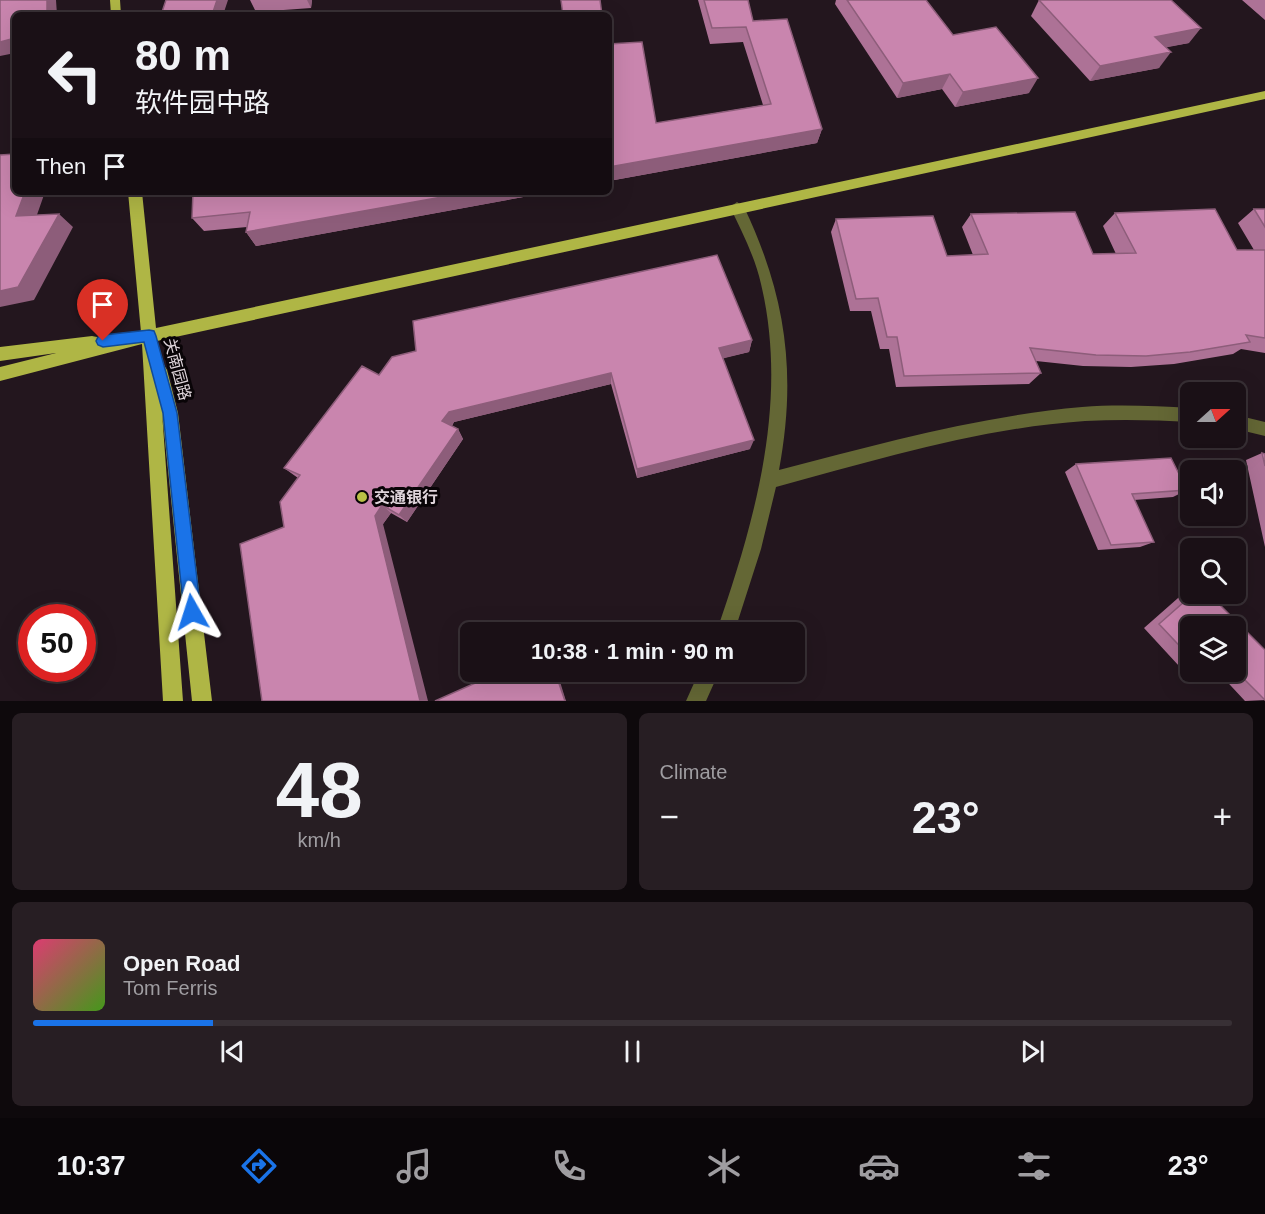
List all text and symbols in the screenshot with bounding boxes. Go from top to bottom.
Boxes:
text: 80 m [135,32,231,79]
icon: left [36,36,114,114]
text: 软件园中路 [135,88,270,118]
icon: arrive [98,150,131,183]
text: Then [36,154,86,179]
pin [77,279,128,341]
icon: arrive [86,288,119,321]
street label: 关南园路 [161,336,194,402]
north arrow [1180,382,1246,448]
map controls [1180,382,1246,682]
button: sound [1180,460,1246,526]
place label: 交通银行 [374,488,438,506]
marker: 交通银行 [355,490,369,504]
button: search [1180,538,1246,604]
position arrow [160,580,224,644]
speed limit sign: 50 [18,604,96,682]
button: layers [1180,616,1246,682]
text: 10:38 · 1 min · 90 m [531,639,734,664]
text: 48 [276,746,363,834]
text: Climate [660,761,727,783]
text: 23° [912,792,980,843]
text: − [660,798,679,835]
text: + [1213,798,1232,835]
text: km/h [298,829,341,851]
text: Open Road [123,951,240,976]
text: Tom Ferris [123,977,217,999]
icon: previous [216,1035,249,1068]
icon: pause [616,1035,649,1068]
icon: next [1016,1035,1049,1068]
icon: directions [238,1145,280,1187]
icon: music [393,1145,435,1187]
icon: phone [548,1145,590,1187]
icon: climate [703,1145,745,1187]
icon: car [858,1145,900,1187]
icon: filters [1013,1145,1055,1187]
text: 10:37 [56,1151,126,1181]
text: 23° [1168,1151,1208,1181]

